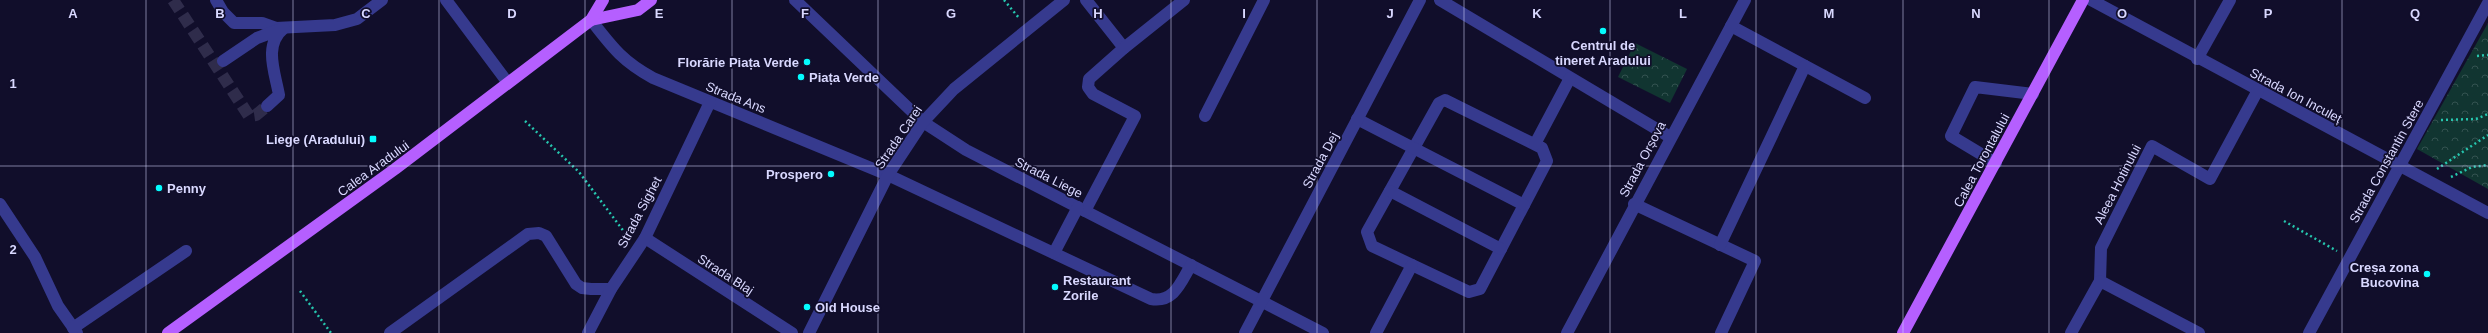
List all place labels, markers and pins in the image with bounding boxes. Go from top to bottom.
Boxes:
marker: Centrul de tineret Aradului [1598,26,1608,36]
place label: Centrul de tineret Aradului [1555,38,1651,68]
place label: Florărie Piața Verde [678,55,799,70]
marker: Florărie Piața Verde [802,57,812,67]
place label: Piața Verde [809,70,879,85]
marker: Piața Verde [796,72,806,82]
place label: Liege (Aradului) [266,132,365,147]
marker: Liege (Aradului) [368,134,378,144]
place label: Prospero [766,167,823,182]
marker: Prospero [826,169,836,179]
place label: Penny [167,181,207,196]
marker: Penny [154,183,164,193]
place label: Creșa zona Bucovina [2350,260,2420,290]
marker: Creșa zona Bucovina [2422,269,2432,279]
place label: Restaurant Zorile [1063,273,1132,303]
marker: Restaurant Zorile [1050,282,1060,292]
place label: Old House [815,300,880,315]
marker: Old House [802,302,812,312]

